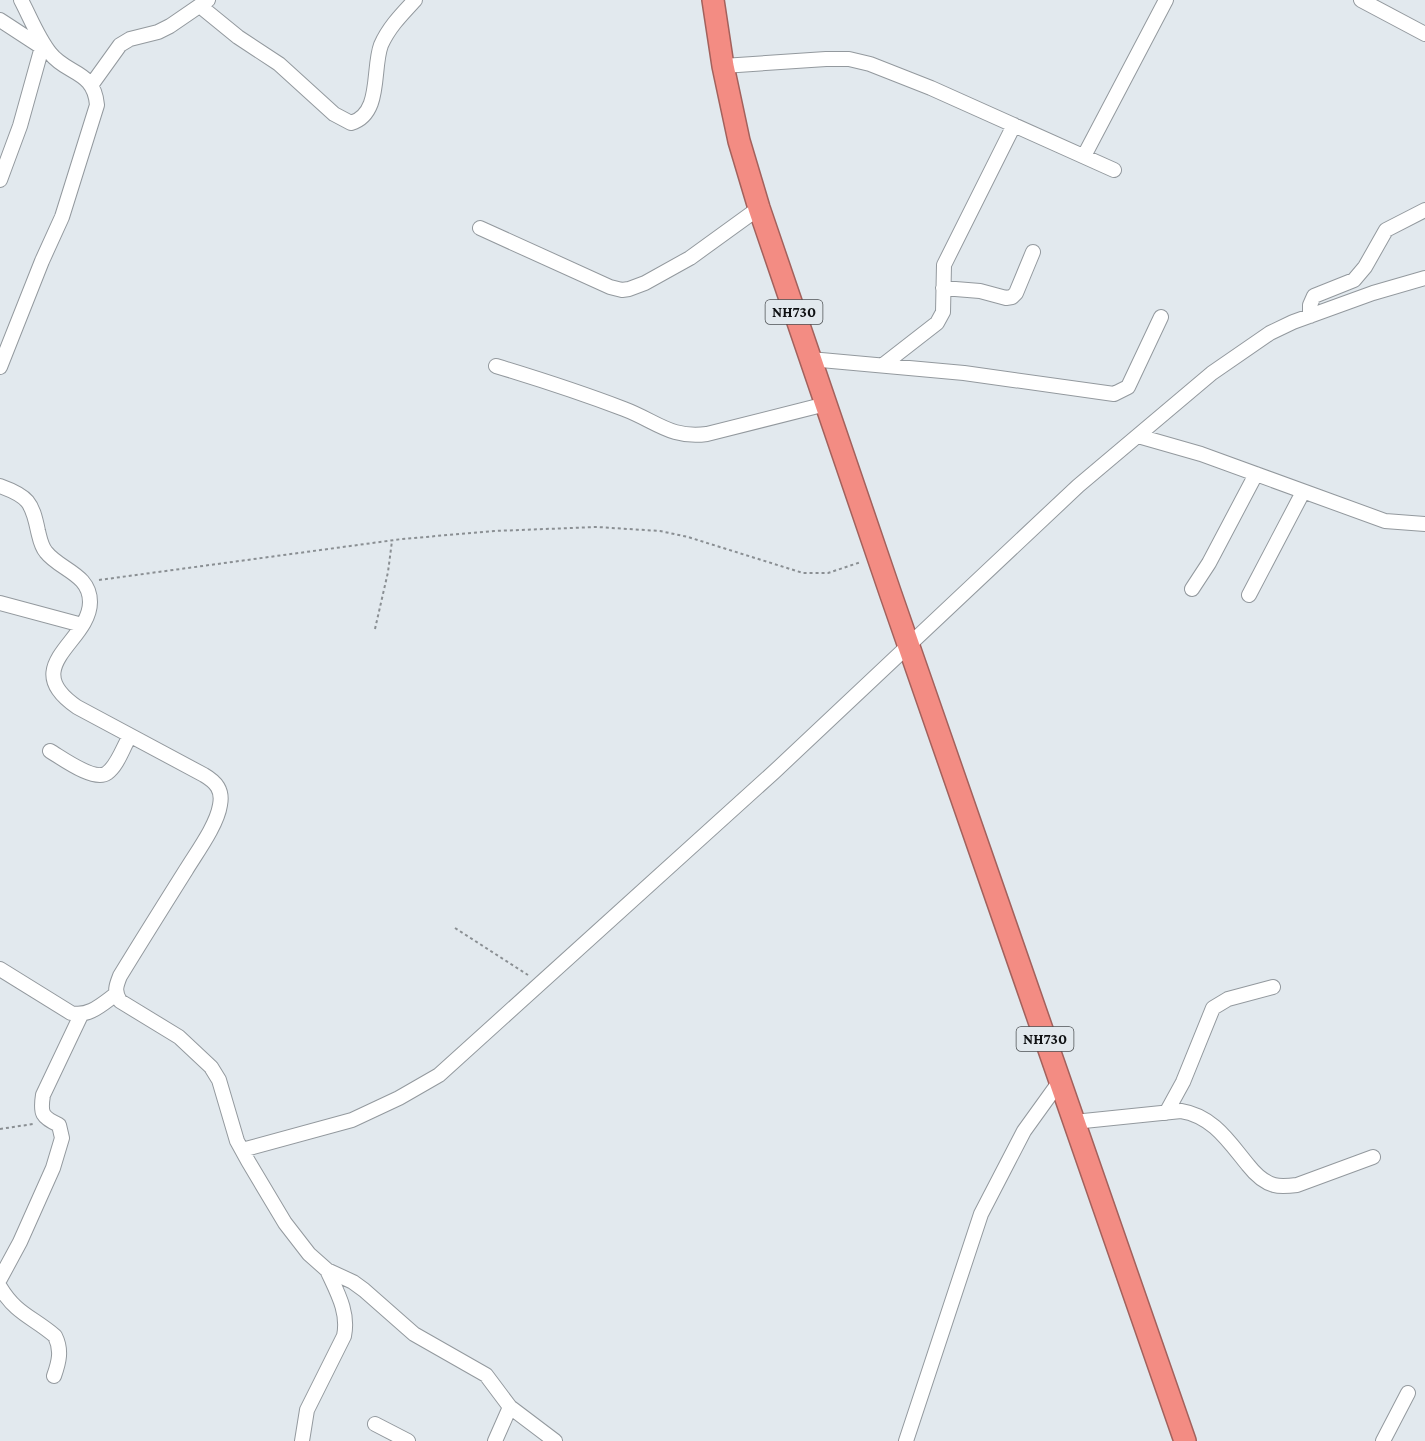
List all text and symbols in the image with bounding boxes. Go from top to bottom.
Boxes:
road number: NH730 [766,300,822,324]
road number: NH730 [1016,1027,1074,1051]

